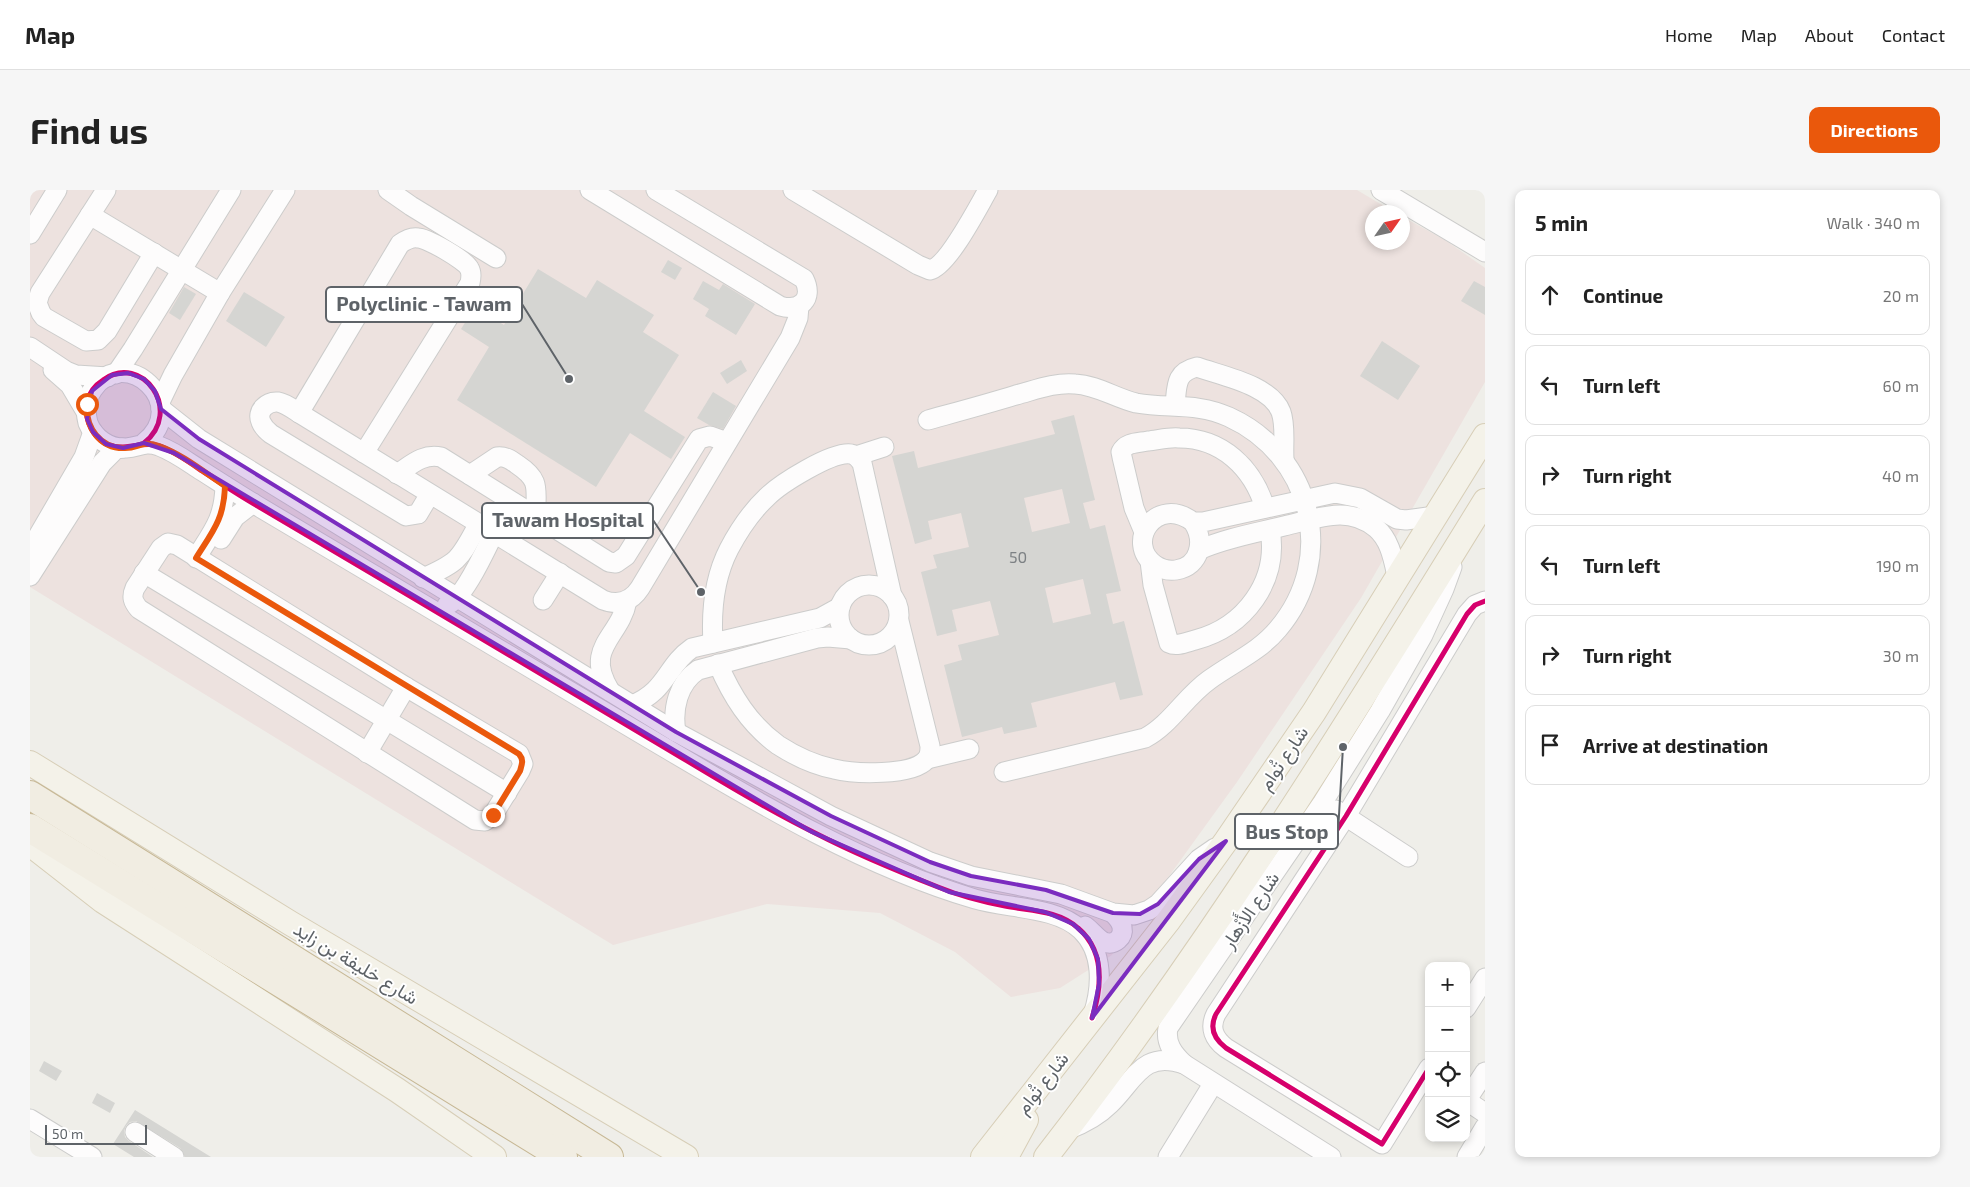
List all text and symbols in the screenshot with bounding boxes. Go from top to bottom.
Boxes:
text: Map [25,20,75,49]
text: Home [1665,24,1713,46]
text: Map [1741,24,1777,46]
text: About [1805,24,1854,46]
text: Contact [1882,24,1945,46]
button: Directions [1809,107,1940,153]
text: Find us [30,109,148,151]
north arrow [1365,205,1410,250]
text: 5 min [1535,210,1588,235]
text: Walk · 340 m [1827,213,1920,232]
icon: ahead [1536,281,1564,309]
text: Continue [1583,284,1663,307]
text: 20 m [1883,286,1919,305]
callout: Polyclinic - Tawam [326,287,522,322]
text: Polyclinic - Tawam [336,291,512,316]
icon: left [1536,371,1564,399]
text: Turn left [1583,374,1660,397]
text: 60 m [1883,376,1919,395]
route start [76,393,99,416]
icon: right [1536,461,1564,489]
text: Turn right [1583,464,1671,487]
text: 40 m [1882,466,1919,485]
callout: Tawam Hospital [482,503,653,538]
text: Tawam Hospital [492,507,644,531]
house number: 50 [1009,547,1027,566]
icon: left [1536,551,1564,579]
text: Turn left [1583,554,1660,577]
text: 190 m [1876,556,1919,575]
icon: right [1536,641,1564,669]
text: Turn right [1583,644,1671,667]
text: 30 m [1883,646,1919,665]
street label: شارع تُوام [1253,721,1314,795]
icon: arrive [1536,731,1564,759]
text: Arrive at destination [1583,734,1768,757]
route end [482,804,505,827]
callout: Bus Stop [1235,814,1338,849]
text: Bus Stop [1245,819,1329,843]
street label: شارع الأَزْهار [1214,866,1285,954]
street label: شارع خليفة بن زايد [289,916,423,1010]
map controls [1425,962,1470,1142]
button: + [1425,962,1470,1007]
button: − [1425,1007,1470,1052]
street label: شارع تُوام [1010,1047,1075,1120]
button: locate [1425,1052,1470,1097]
button: layers [1425,1097,1470,1142]
scale bar [45,1122,148,1145]
text: 50 m [52,1125,83,1142]

